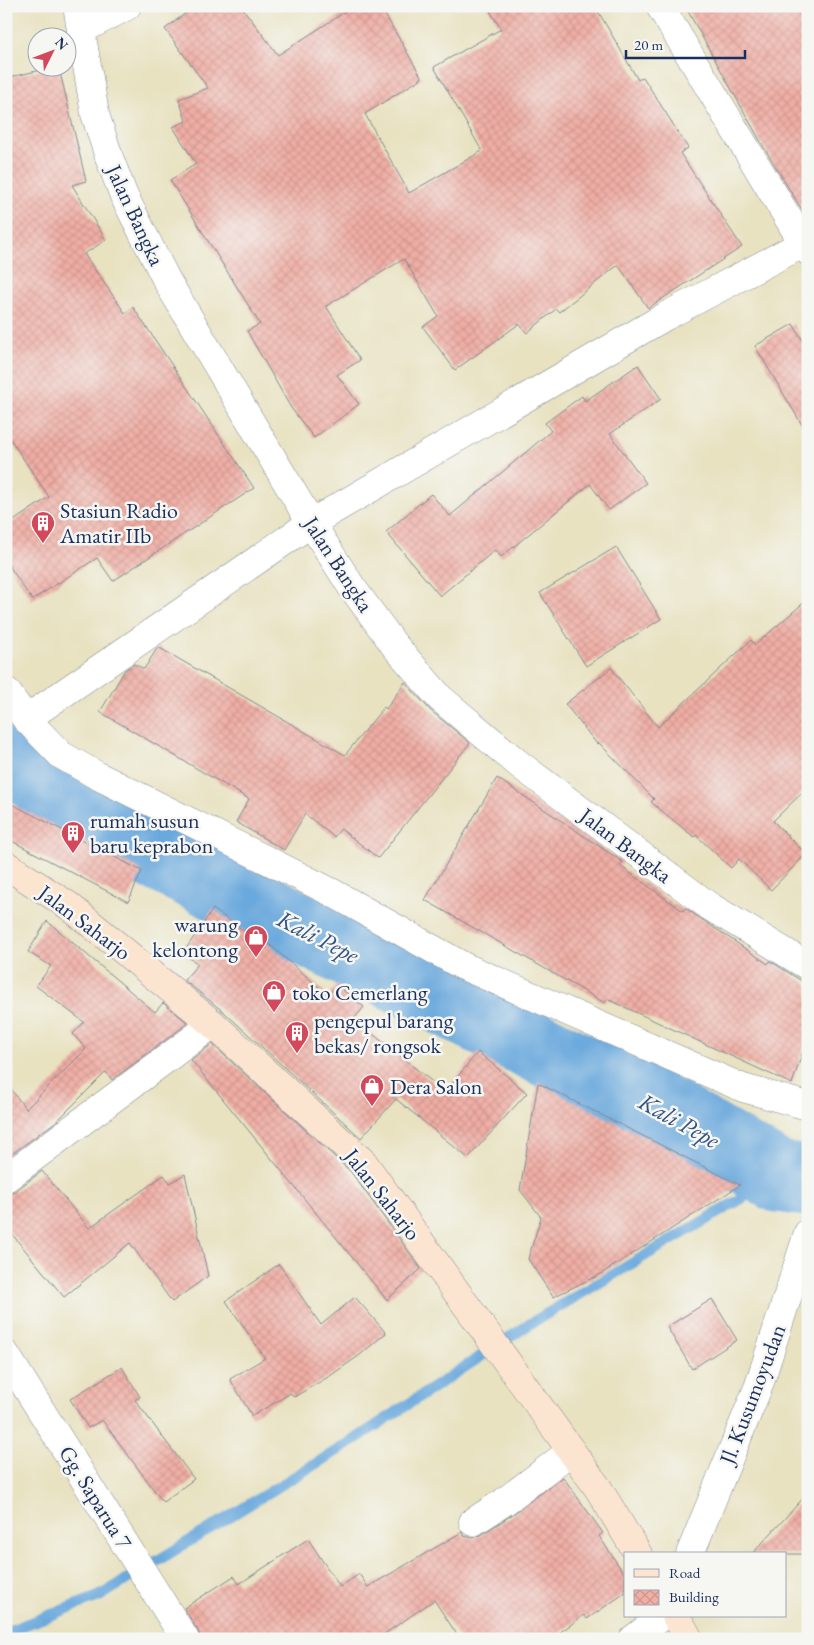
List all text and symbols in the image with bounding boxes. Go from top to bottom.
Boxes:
north arrow [28,28,78,78]
scale bar [626,28,745,60]
text: N [51,33,73,54]
text: 20 m [634,35,663,54]
street label: Jalan Bangka [99,158,172,271]
place label: Stasiun Radio Amatir IIb [59,496,178,550]
street label: Jalan Bangka [296,509,380,618]
building icon: Stasiun Radio Amatir IIb [30,510,56,544]
street label: Jalan Bangka [572,800,678,890]
place label: rumah susun baru keprabon [90,806,214,860]
building icon: rumah susun baru keprabon [60,820,86,854]
street label: Jalan Saharjo [31,877,137,967]
water label: Kali Pepe [271,902,365,971]
place label: warung kelontong [152,910,238,964]
shop icon: warung kelontong [243,924,269,958]
place label: toko Cemerlang [292,978,428,1007]
shop icon: toko Cemerlang [261,979,287,1013]
place label: pengepul barang bekas/ rongsok [314,1006,454,1060]
building icon: pengepul barang bekas/ rongsok [284,1020,310,1054]
place label: Dera Salon [390,1072,483,1101]
shop icon: Dera Salon [359,1073,385,1107]
water label: Kali Pepe [633,1085,726,1156]
street label: Jalan Saharjo [336,1141,428,1246]
street label: Jl. Kusumoyudan [712,1320,793,1470]
street label: Gg. Saparua 7 [52,1440,139,1555]
legend [624,1552,786,1618]
text: Road [669,1563,701,1582]
text: Building [669,1587,719,1606]

